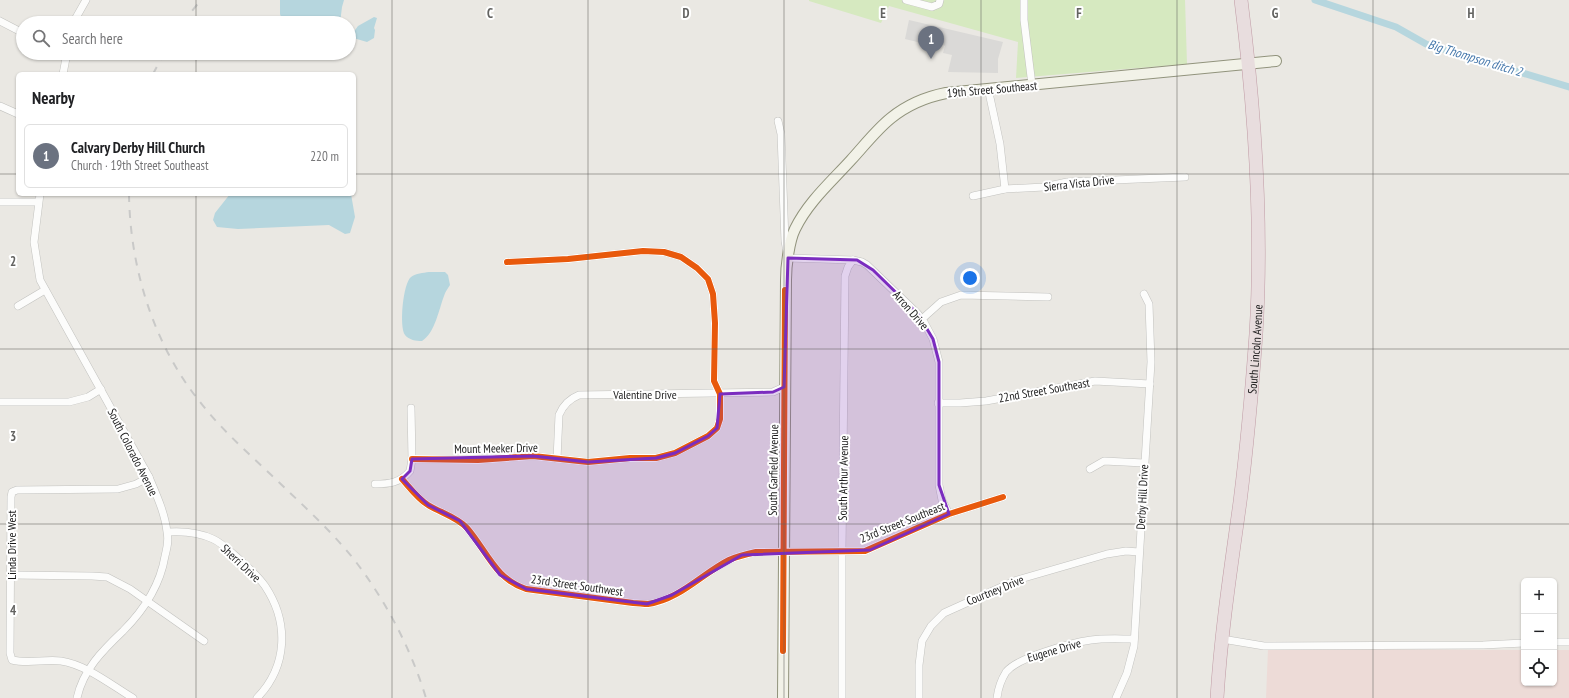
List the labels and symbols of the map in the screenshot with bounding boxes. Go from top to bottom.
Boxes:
text: C [487,5,493,22]
text: D [683,5,690,22]
text: E [880,5,886,22]
text: F [1076,5,1082,22]
text: G [1272,5,1279,22]
text: H [1468,5,1475,22]
pin: 1 [918,26,944,59]
water label: Big Thompson ditch 2 [1426,36,1525,81]
street label: 19th Street Southeast [946,78,1038,100]
street label: Sierra Vista Drive [1043,172,1115,194]
text: 2 [10,253,16,270]
your location [960,268,980,288]
street label: Arron Drive [890,287,932,333]
street label: South Lincoln Avenue [1244,304,1265,394]
street label: 22nd Street Southeast [997,374,1091,405]
street label: Valentine Drive [612,387,677,402]
street label: South Colorado Avenue [105,406,161,498]
street label: South Garfield Avenue [765,424,781,516]
text: 3 [10,428,16,445]
street label: South Arthur Avenue [835,435,851,521]
street label: Mount Meeker Drive [454,440,538,456]
street label: Derby Hill Drive [1133,464,1151,530]
street label: 23rd Street Southeast [857,498,947,546]
street label: Linda Drive West [4,510,19,580]
street label: Sherri Drive [218,541,264,585]
street label: 23rd Street Southwest [530,571,625,599]
street label: Courtney Drive [964,572,1026,608]
text: 4 [10,602,17,619]
street label: Eugene Drive [1025,635,1083,665]

